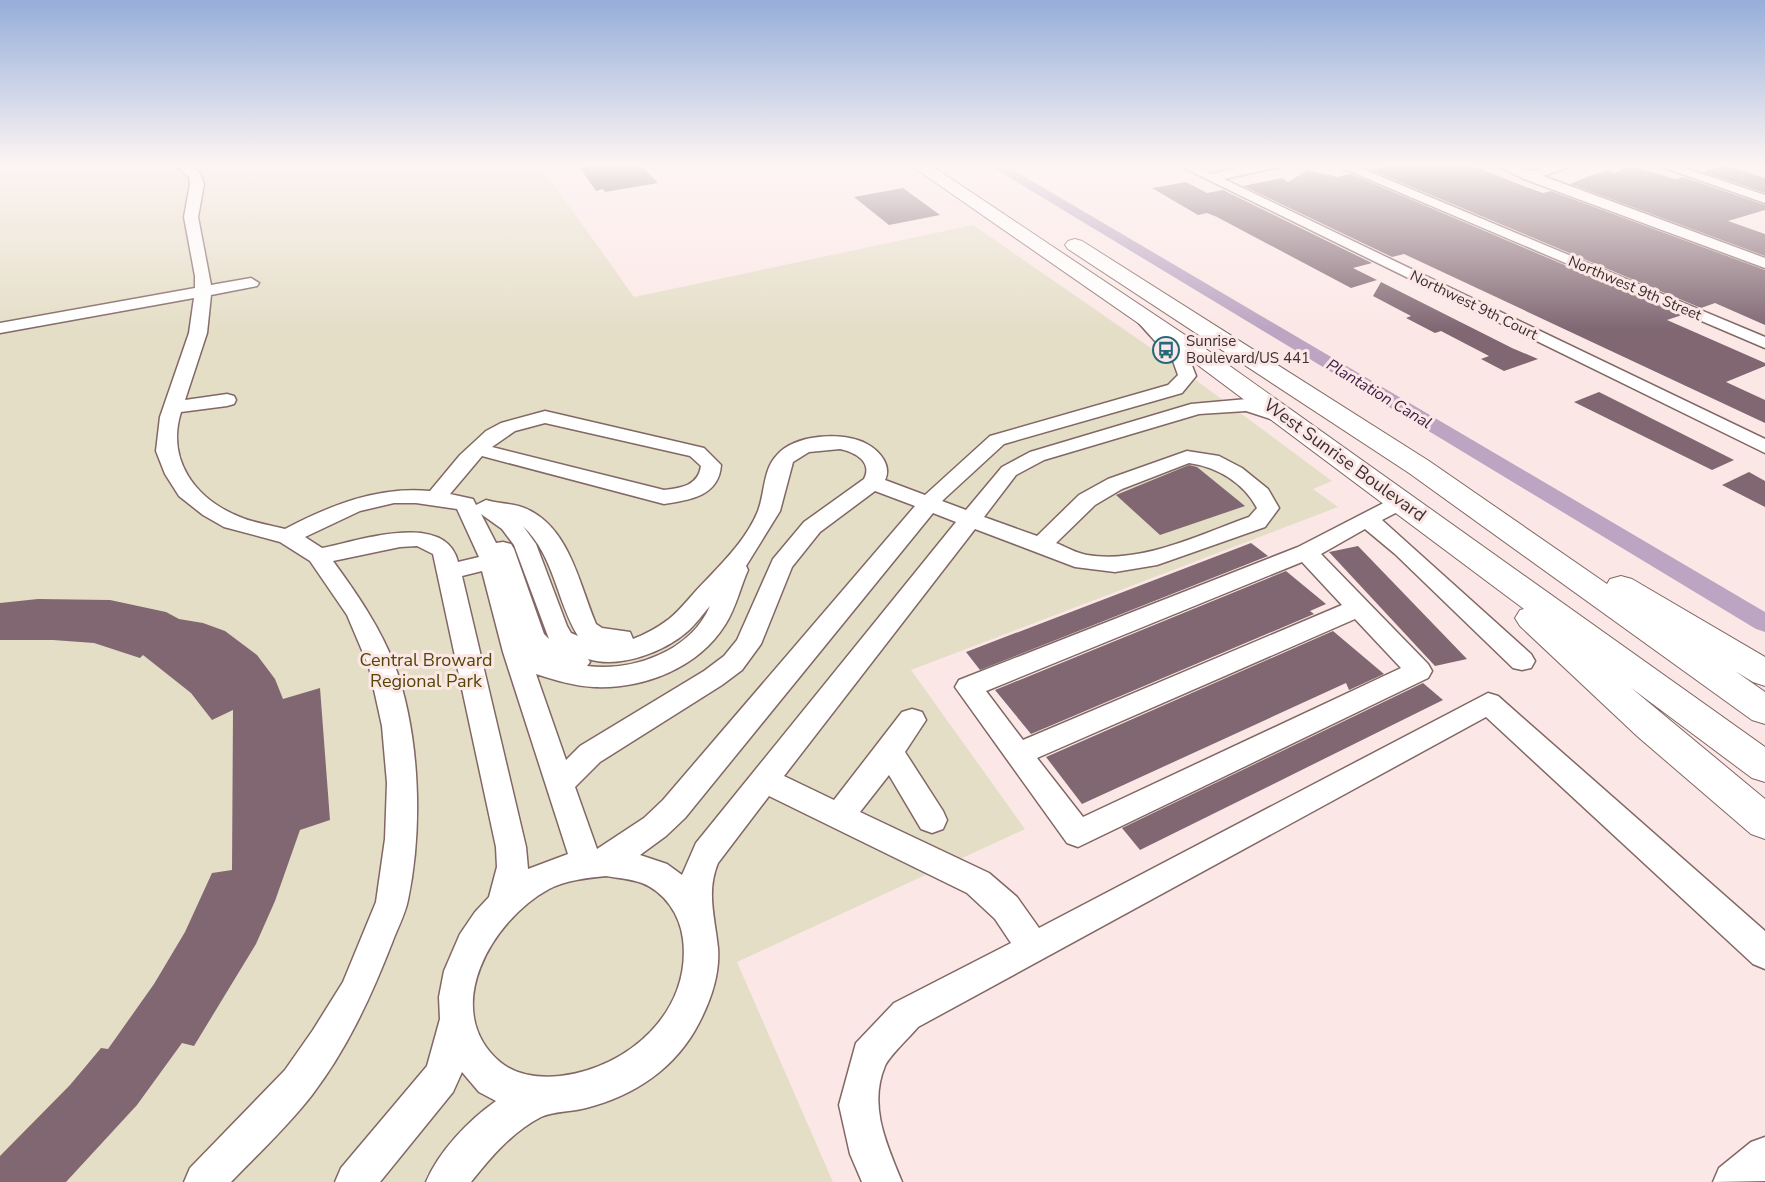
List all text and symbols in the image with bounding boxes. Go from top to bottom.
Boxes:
street label: Northwest 9th Street [1565,251,1705,325]
street label: Northwest 9th Court [1407,265,1542,345]
place label: Sunrise Boulevard/US 441 [1186,331,1310,368]
bus stop icon: Sunrise Boulevard/US 441 [1151,335,1181,365]
water label: Plantation Canal [1322,354,1436,434]
street label: West Sunrise Boulevard [1259,393,1431,527]
park label: Central Broward Regional Park [359,648,493,693]

